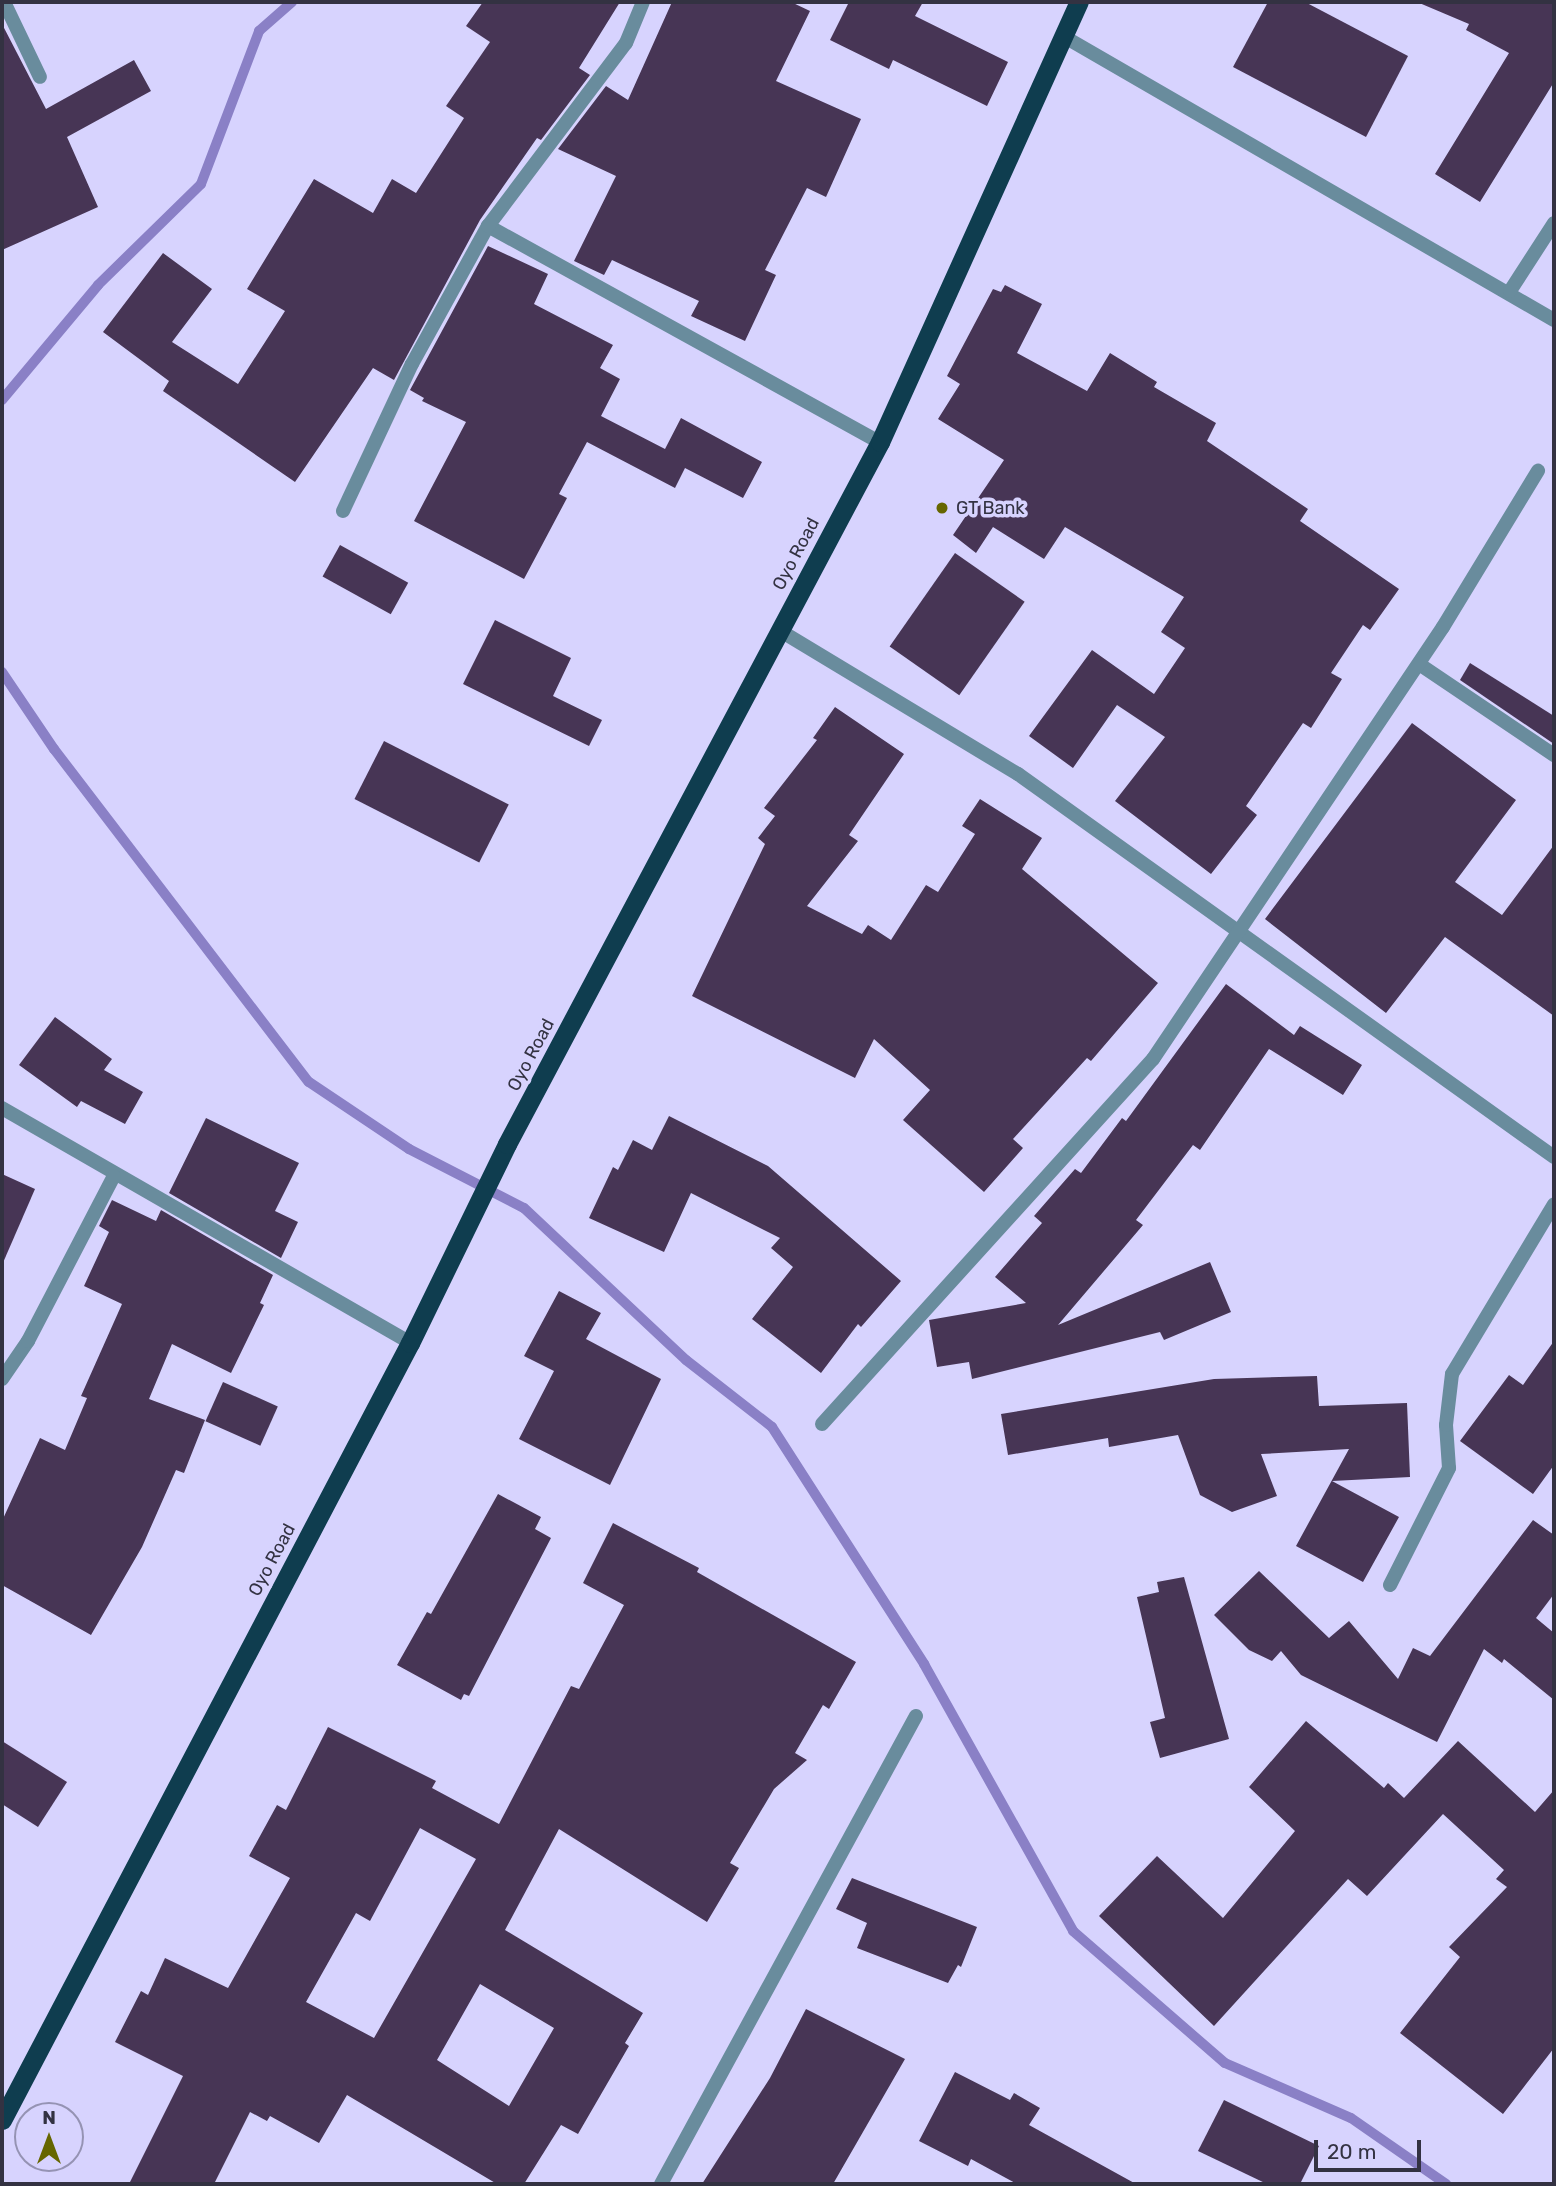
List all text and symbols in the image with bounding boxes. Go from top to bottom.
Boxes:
place label: GT Bank [956,497,1025,519]
marker: GT Bank [934,500,950,516]
street label: Oyo Road [768,514,824,594]
street label: Oyo Road [503,1015,559,1095]
street label: Oyo Road [244,1520,300,1600]
north arrow [14,2102,84,2172]
text: N [42,2106,56,2129]
scale bar [1318,2126,1425,2170]
text: 20 m [1327,2139,1376,2164]

